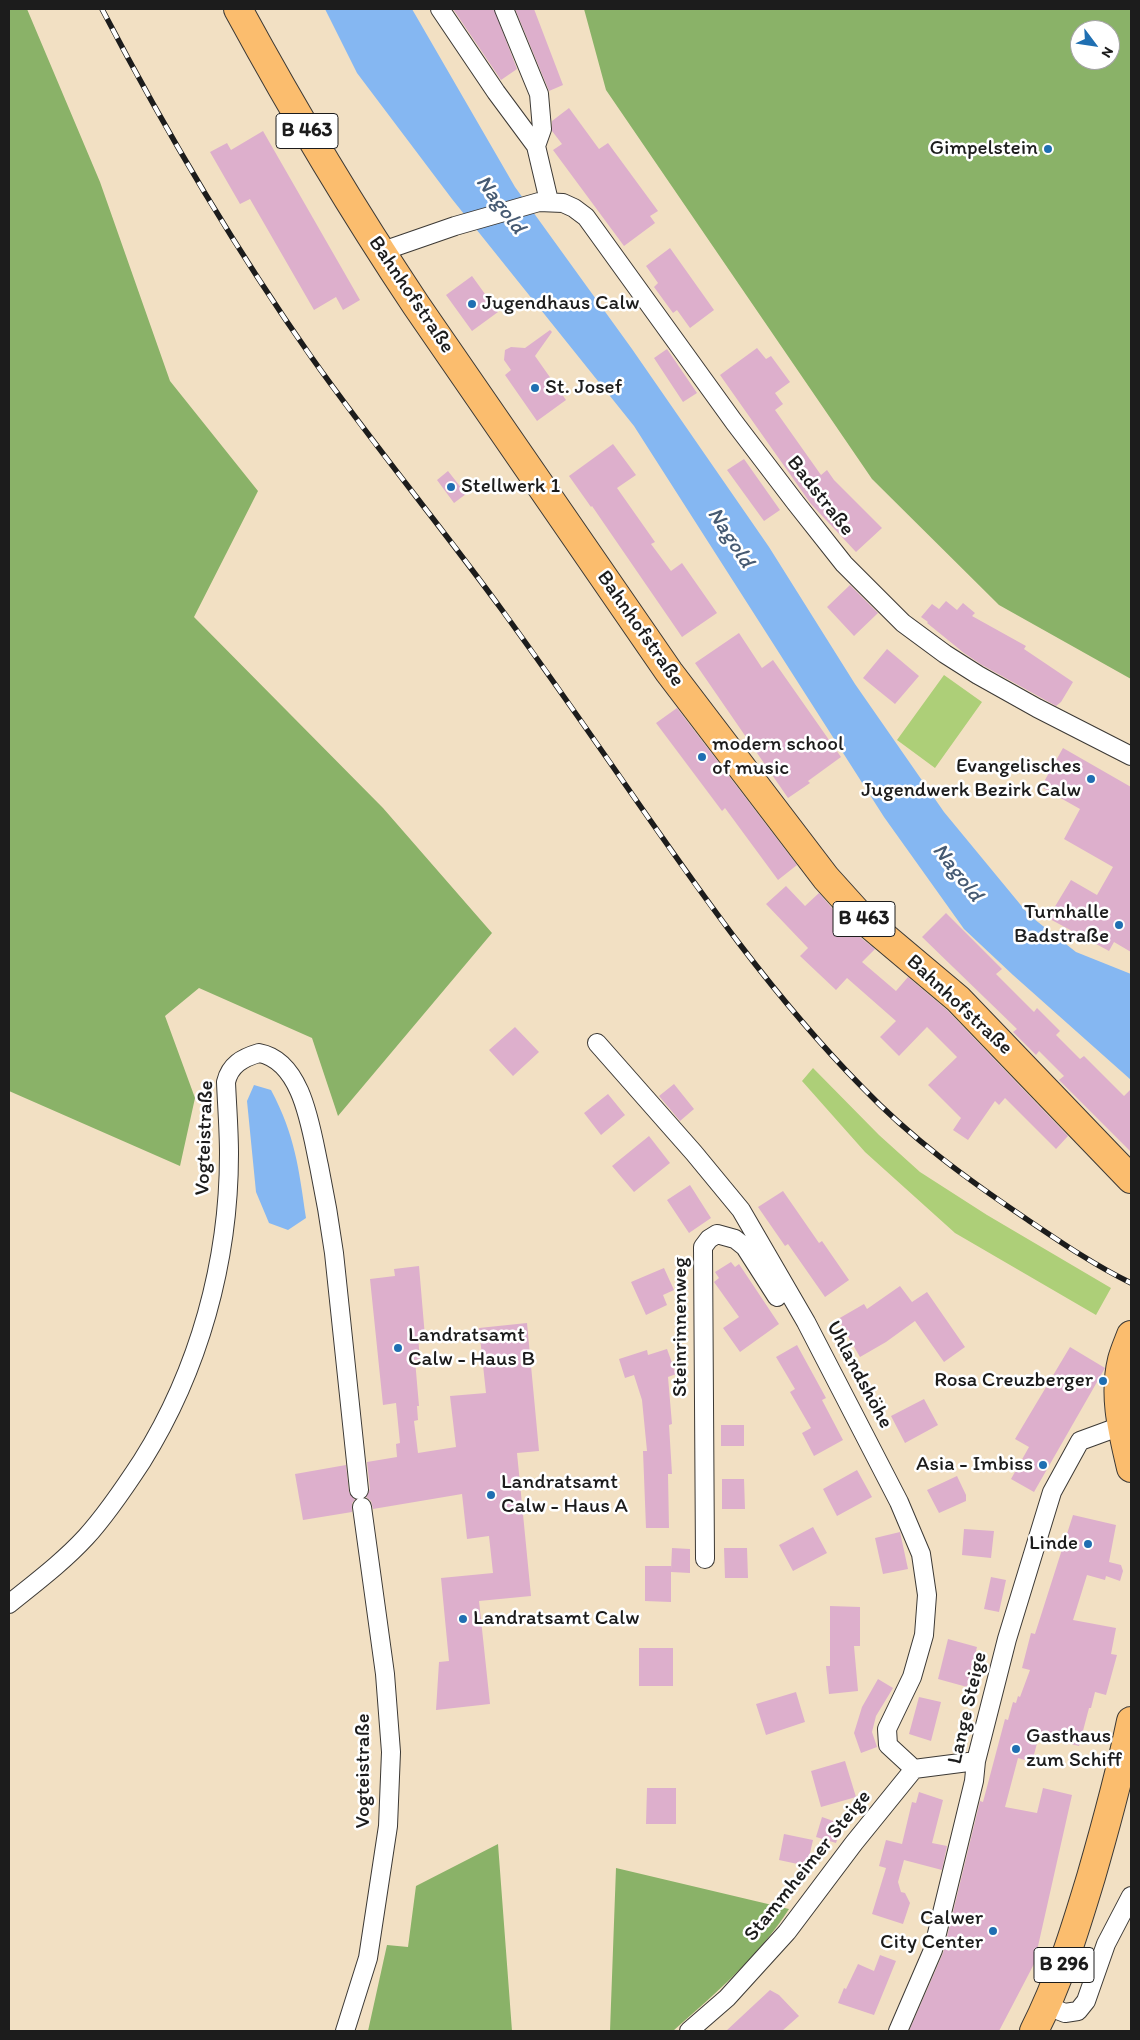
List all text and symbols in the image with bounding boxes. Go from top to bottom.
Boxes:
north arrow [1070,20,1120,70]
text: N [1098,44,1117,61]
road number: B 463 [276,114,338,148]
place label: Gimpelstein [930,136,1038,162]
marker: Gimpelstein [1042,143,1054,155]
water label: Nagold [469,170,531,240]
street label: Bahnhofstraße [362,232,460,358]
place label: Jugendhaus Calw [482,291,640,317]
marker: Jugendhaus Calw [466,298,478,310]
place label: St. Josef [545,375,622,401]
marker: St. Josef [529,382,541,394]
street label: Badstraße [781,451,859,541]
place label: Stellwerk 1 [461,474,560,500]
marker: Stellwerk 1 [445,481,457,493]
water label: Nagold [701,503,759,573]
street label: Bahnhofstraße [591,566,689,692]
place label: modern school of music [712,732,844,782]
marker: modern school of music [696,751,708,763]
place label: Evangelisches Jugendwerk Bezirk Calw [861,754,1081,804]
marker: Evangelisches Jugendwerk Bezirk Calw [1085,773,1097,785]
water label: Nagold [926,838,988,908]
place label: Turnhalle Badstraße [1014,900,1109,950]
road number: B 463 [833,902,895,936]
marker: Turnhalle Badstraße [1113,919,1125,931]
street label: Bahnhofstraße [901,949,1017,1061]
street label: Vogteistraße [190,1080,220,1196]
street label: Steinrinnenweg [668,1257,694,1397]
street label: Uhlandshöhe [820,1317,898,1433]
place label: Landratsamt Calw - Haus B [408,1323,535,1373]
marker: Landratsamt Calw - Haus B [392,1342,404,1354]
place label: Rosa Creuzberger [934,1368,1093,1394]
marker: Rosa Creuzberger [1097,1375,1109,1387]
place label: Asia - Imbiss [916,1452,1033,1478]
marker: Asia - Imbiss [1037,1459,1049,1471]
place label: Landratsamt Calw - Haus A [501,1470,628,1520]
marker: Landratsamt Calw - Haus A [485,1489,497,1501]
place label: Linde [1029,1531,1078,1557]
marker: Linde [1082,1538,1094,1550]
place label: Landratsamt Calw [473,1606,639,1632]
marker: Landratsamt Calw [457,1613,469,1625]
street label: Lange Steige [943,1649,993,1767]
street label: Vogteistraße [351,1713,377,1829]
place label: Gasthaus zum Schiff [1026,1724,1122,1774]
marker: Gasthaus zum Schiff [1010,1743,1022,1755]
street label: Stammheimer Steige [739,1785,877,1947]
place label: Calwer City Center [880,1906,983,1956]
marker: Calwer City Center [987,1925,999,1937]
road number: B 296 [1034,1948,1094,1982]

